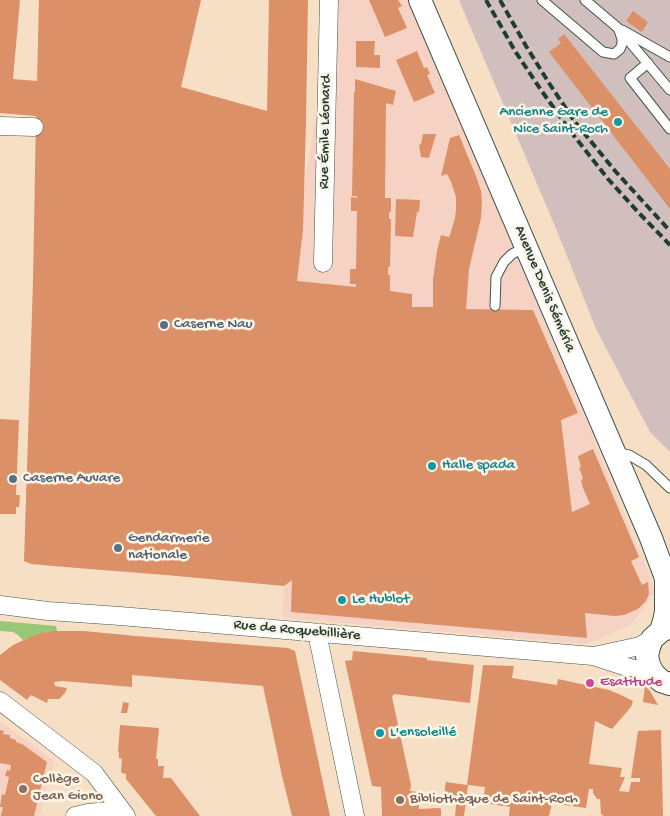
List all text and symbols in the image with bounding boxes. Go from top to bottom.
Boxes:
street label: Rue Émile Léonard [316,75,336,189]
place label: Ancienne Gare de Nice Saint-Roch [499,104,608,139]
marker: Ancienne Gare de Nice Saint-Roch [612,116,624,128]
street label: Avenue Denis Séméria [509,223,579,355]
place label: Caserne Nau [174,316,253,334]
marker: Caserne Nau [158,319,170,331]
place label: Halle spada [442,457,515,475]
marker: Halle spada [426,460,438,472]
place label: Caserne Auvare [23,470,120,488]
marker: Caserne Auvare [7,473,19,485]
place label: Gendarmerie nationale [128,530,209,565]
marker: Gendarmerie nationale [112,542,124,554]
place label: Le Hublot [352,591,410,609]
marker: Le Hublot [336,594,348,606]
street label: Rue de Roquebillière [233,616,361,646]
place label: Esatitude [600,674,662,692]
marker: Esatitude [584,677,596,689]
place label: L'ensoleillé [390,724,456,742]
marker: L'ensoleillé [374,727,386,739]
place label: Collège Jean Giono [33,771,103,806]
marker: Collège Jean Giono [17,783,29,795]
place label: Bibliothèque de Saint-Roch [410,791,578,809]
marker: Bibliothèque de Saint-Roch [394,794,406,806]

